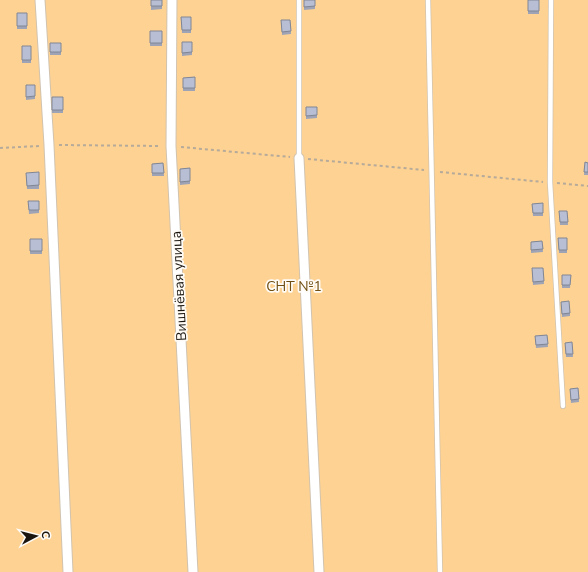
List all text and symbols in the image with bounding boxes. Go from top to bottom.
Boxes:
street label: Вишнёвая улица [167,231,191,341]
park label: СНТ №1 [266,277,322,296]
north arrow [16,516,56,556]
text: С [38,530,53,540]

